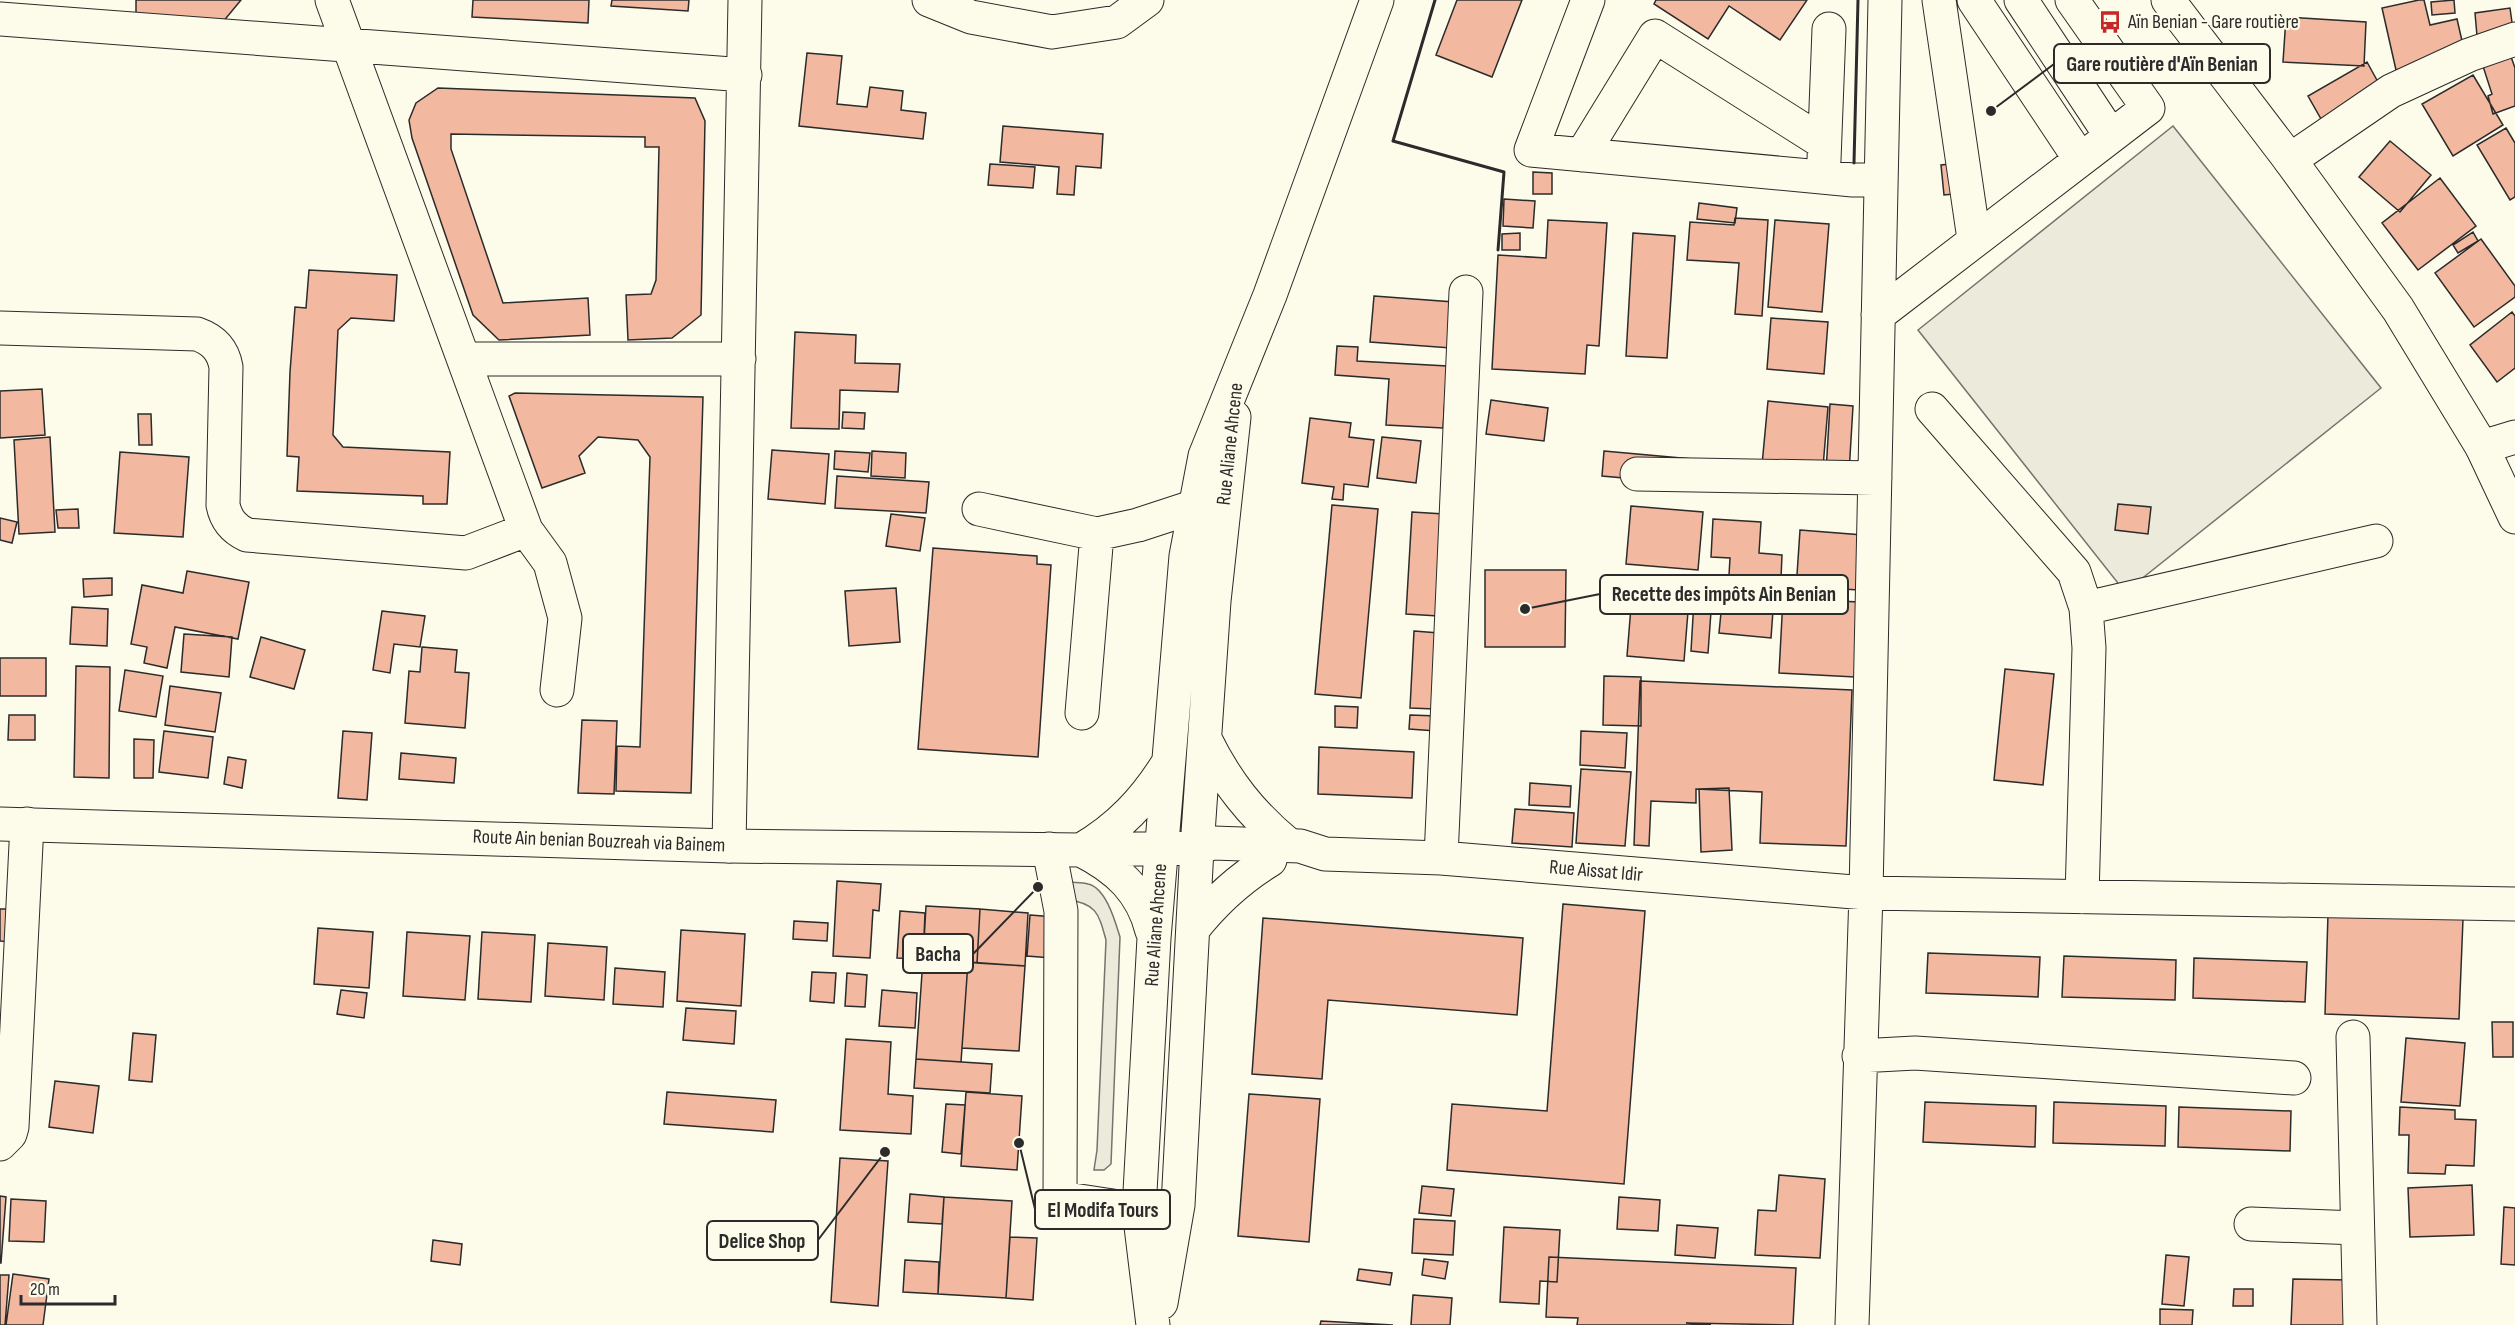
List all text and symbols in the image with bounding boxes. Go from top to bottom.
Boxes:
bus stop icon: Aïn Benian - Gare routière [2097,9,2123,35]
place label: Aïn Benian - Gare routière [2127,10,2299,34]
callout: Gare routière d'Aïn Benian [2054,44,2270,83]
text: Gare routière d'Aïn Benian [2066,52,2258,77]
street label: Rue Aliane Ahcene [1212,382,1248,506]
callout: Recette des impôts Ain Benian [1600,575,1848,614]
text: Recette des impôts Ain Benian [1612,582,1836,607]
street label: Route Ain benian Bouzreah via Bainem [472,825,726,857]
street label: Rue Aissat Idir [1548,855,1644,887]
street label: Rue Aliane Ahcene [1140,863,1172,987]
callout: Bacha [903,934,973,973]
text: Bacha [915,942,961,967]
callout: El Modifa Tours [1035,1190,1170,1229]
text: El Modifa Tours [1047,1198,1159,1223]
callout: Delice Shop [707,1221,818,1260]
text: Delice Shop [719,1229,805,1254]
scale bar [21,1268,116,1306]
text: 20 m [30,1279,60,1300]

